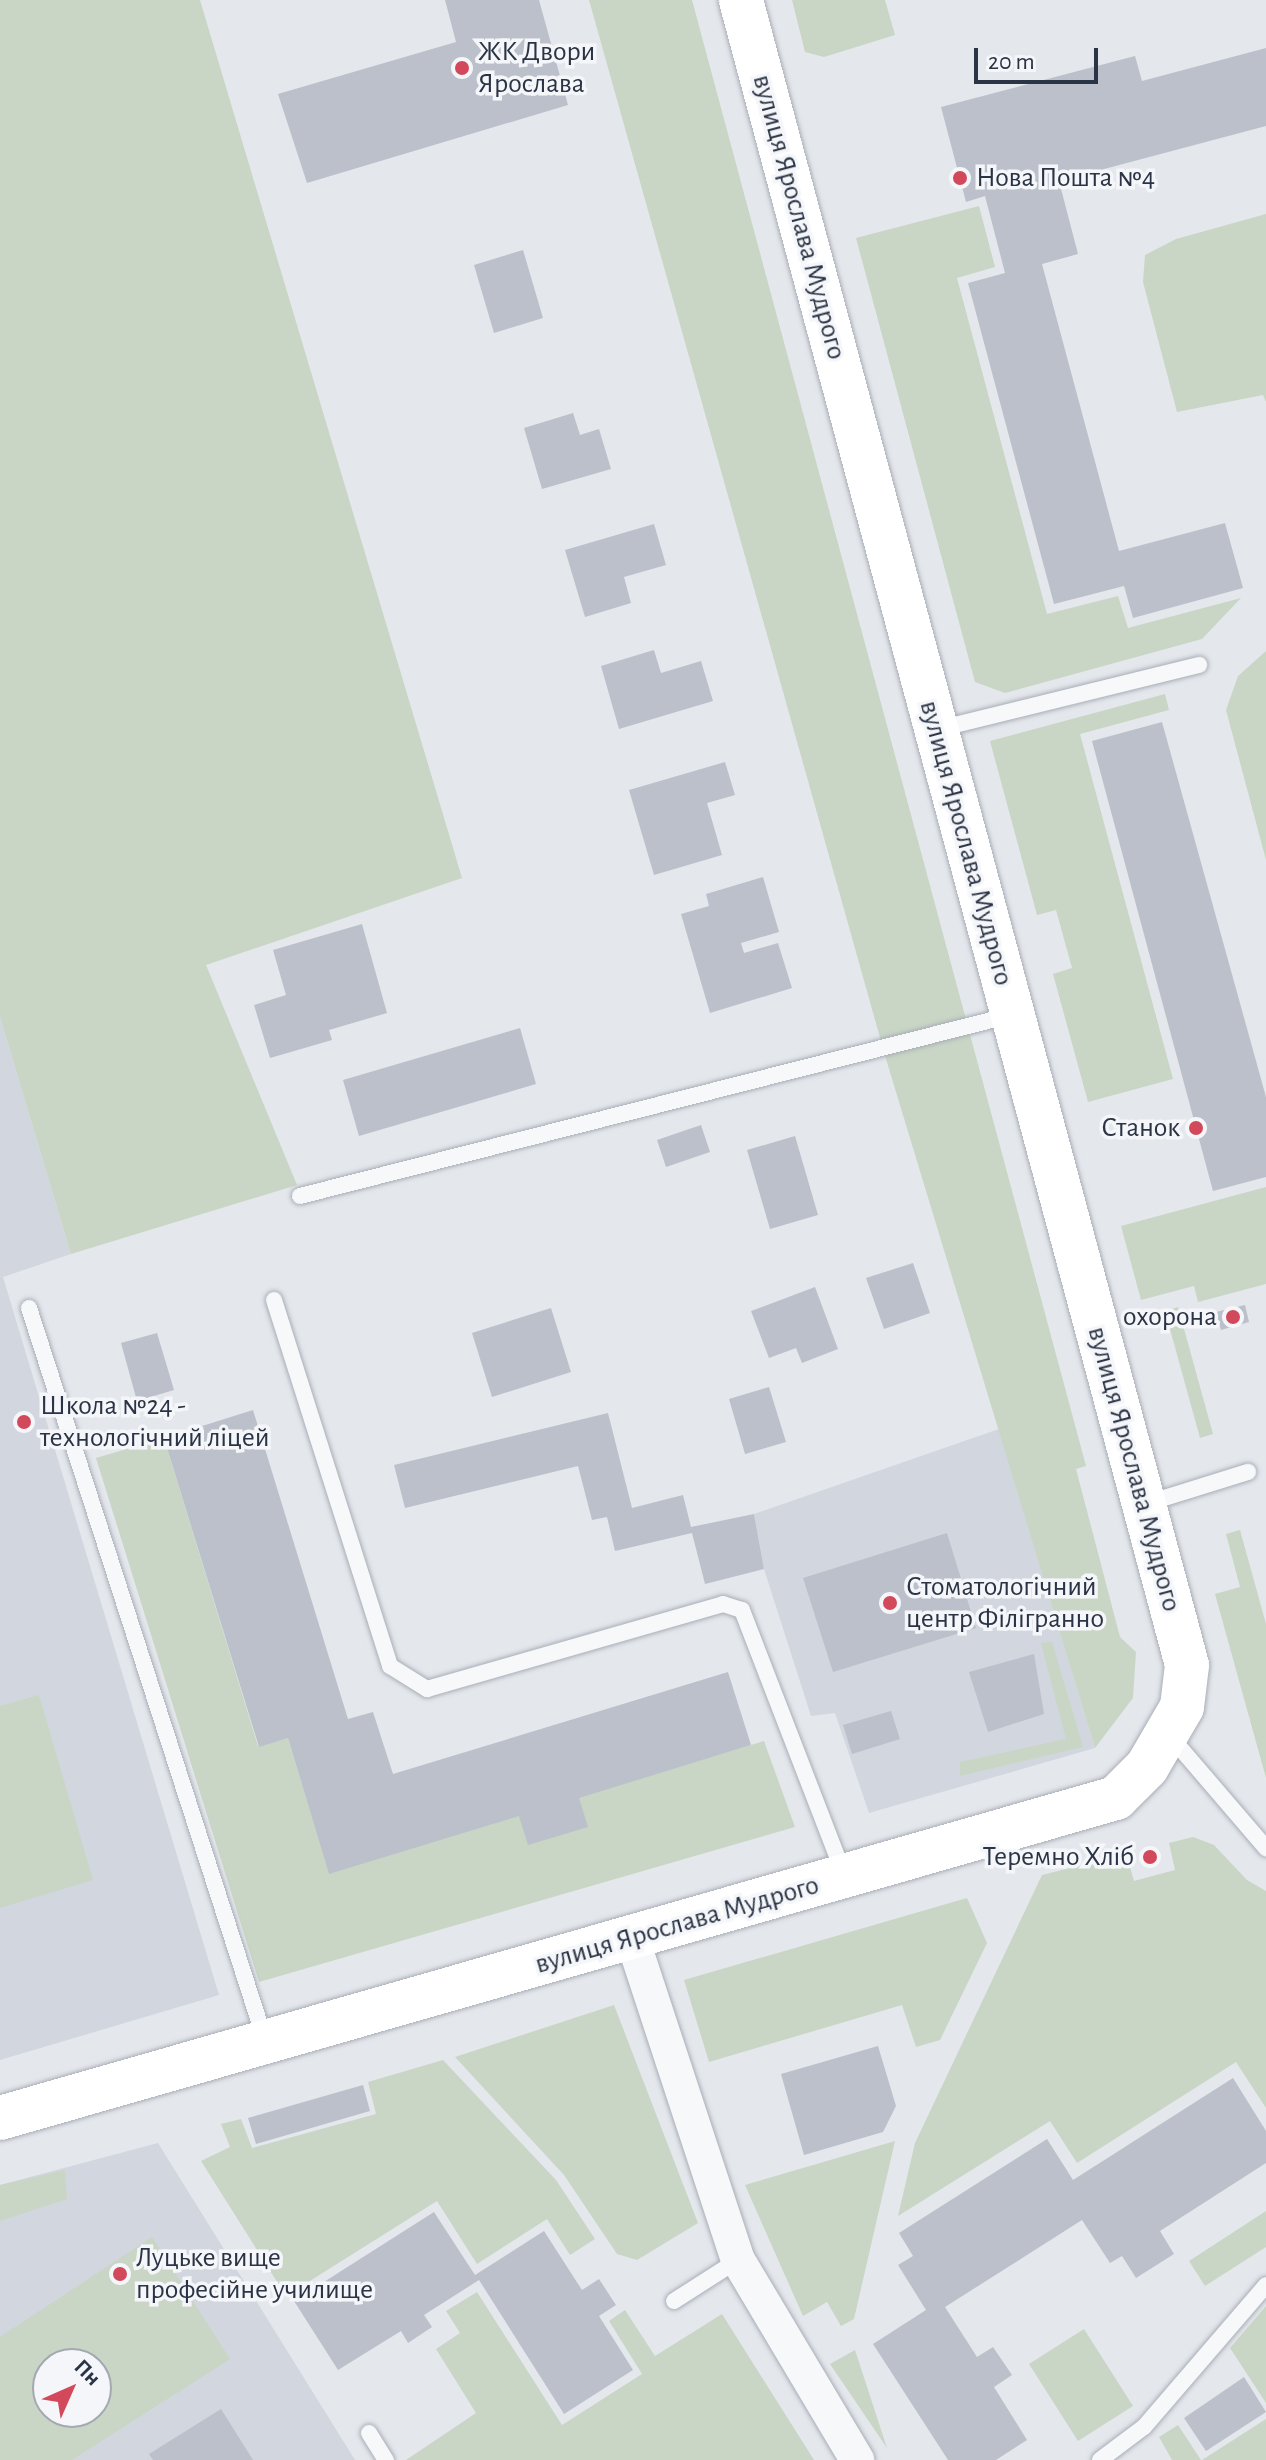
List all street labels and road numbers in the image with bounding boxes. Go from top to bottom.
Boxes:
street label: вулиця Ярослава Мудрого [745,71,853,363]
street label: вулиця Ярослава Мудрого [912,697,1020,989]
street label: вулиця Ярослава Мудрого [1080,1323,1188,1615]
street label: вулиця Ярослава Мудрого [531,1868,823,1982]

